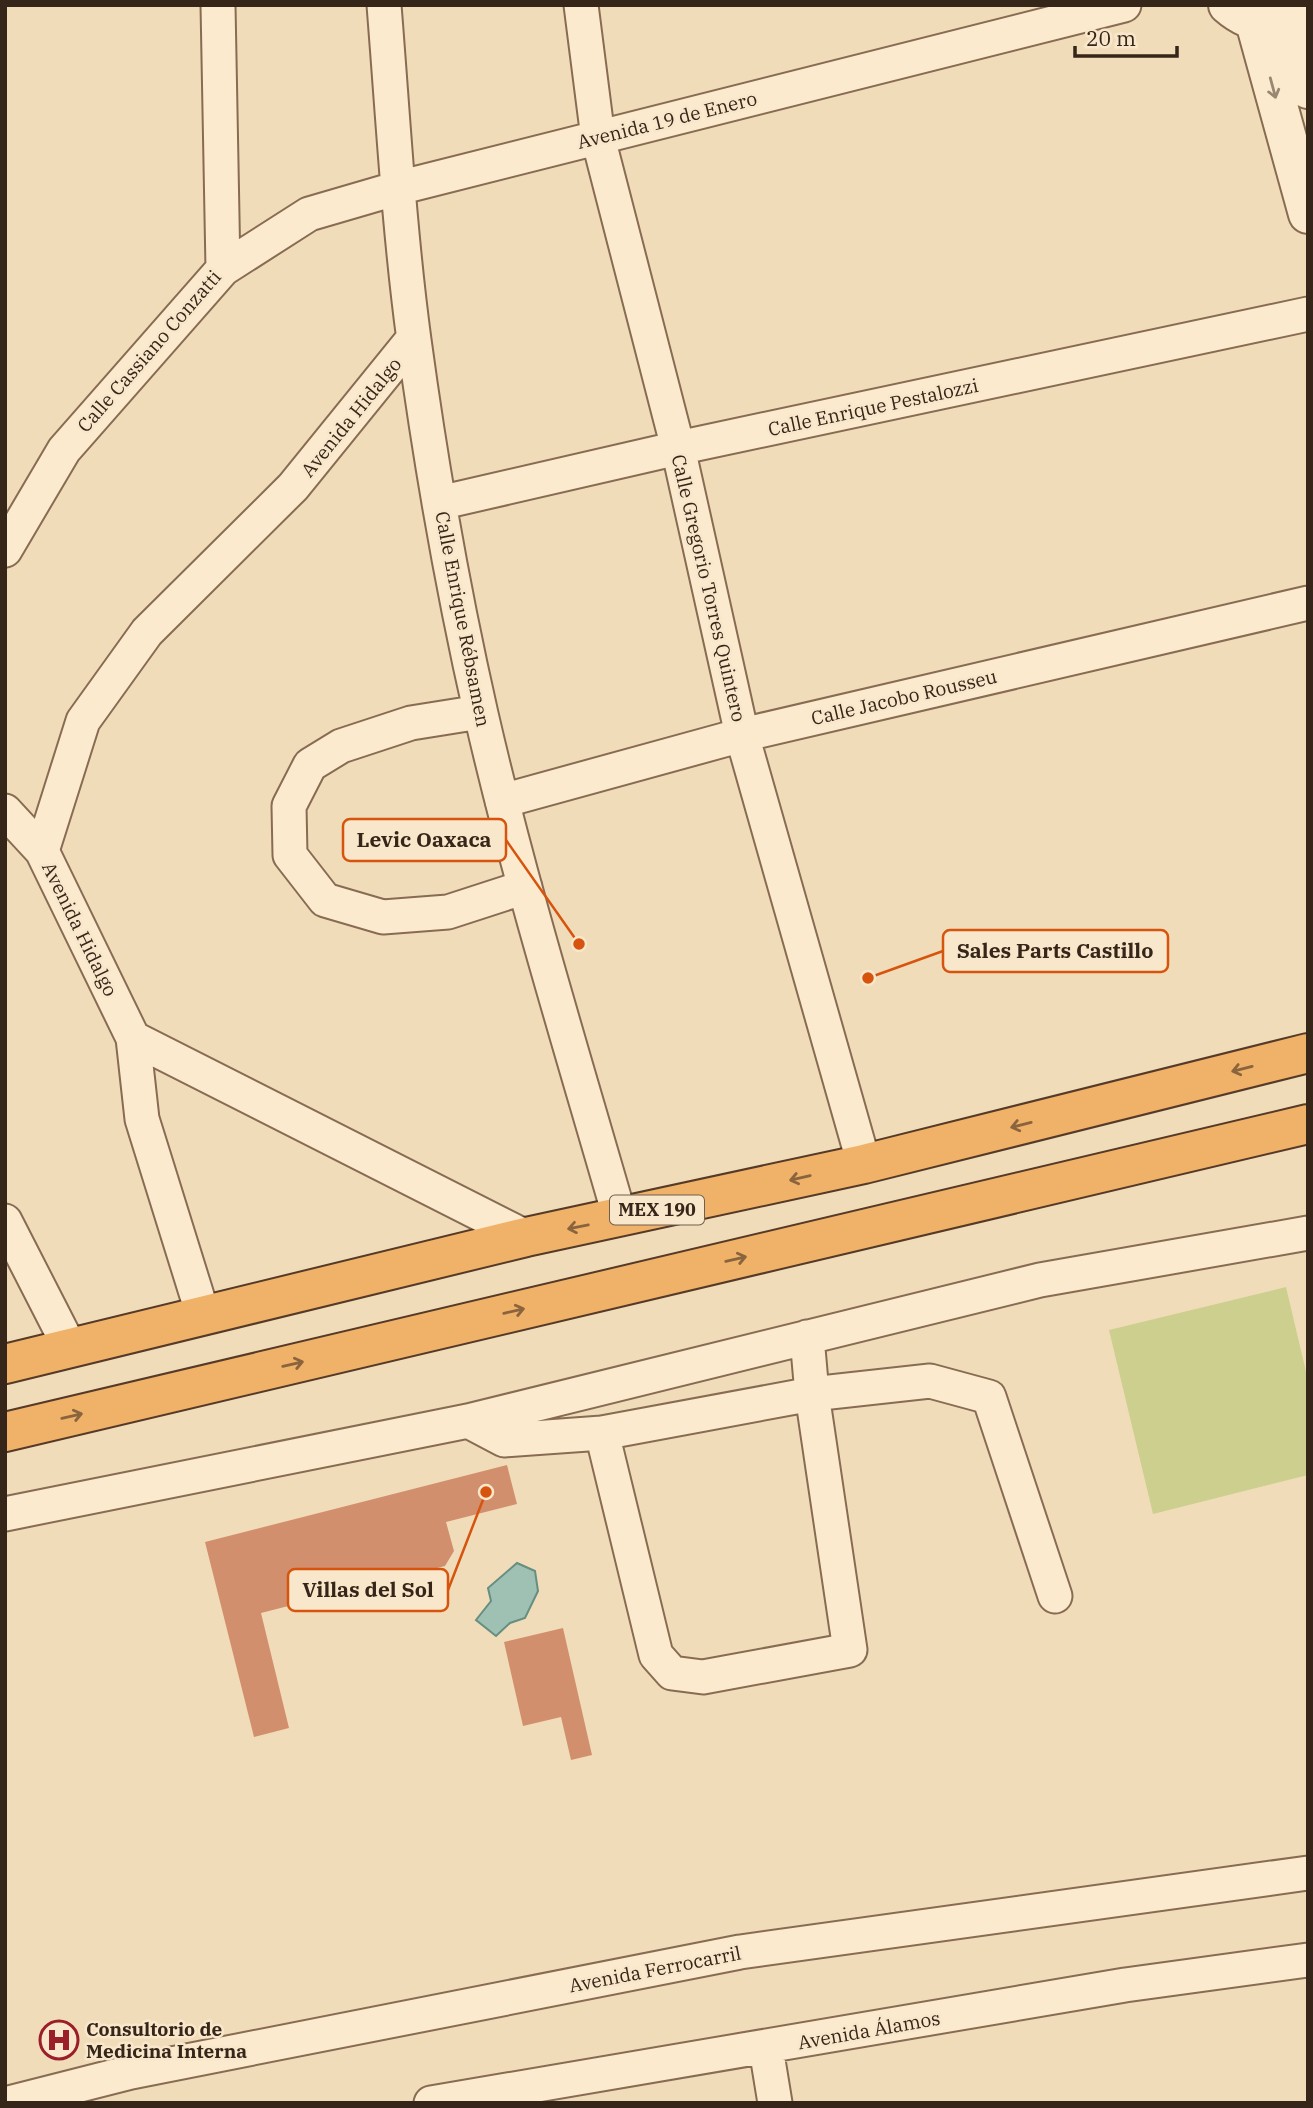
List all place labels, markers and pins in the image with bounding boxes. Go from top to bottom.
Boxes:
callout: Levic Oaxaca [343,819,506,861]
callout: Sales Parts Castillo [943,930,1168,972]
callout: Villas del Sol [288,1569,448,1611]
place label: Consultorio de Medicina Interna [86,2017,247,2063]
hospital icon: Consultorio de Medicina Interna [38,2019,80,2061]

